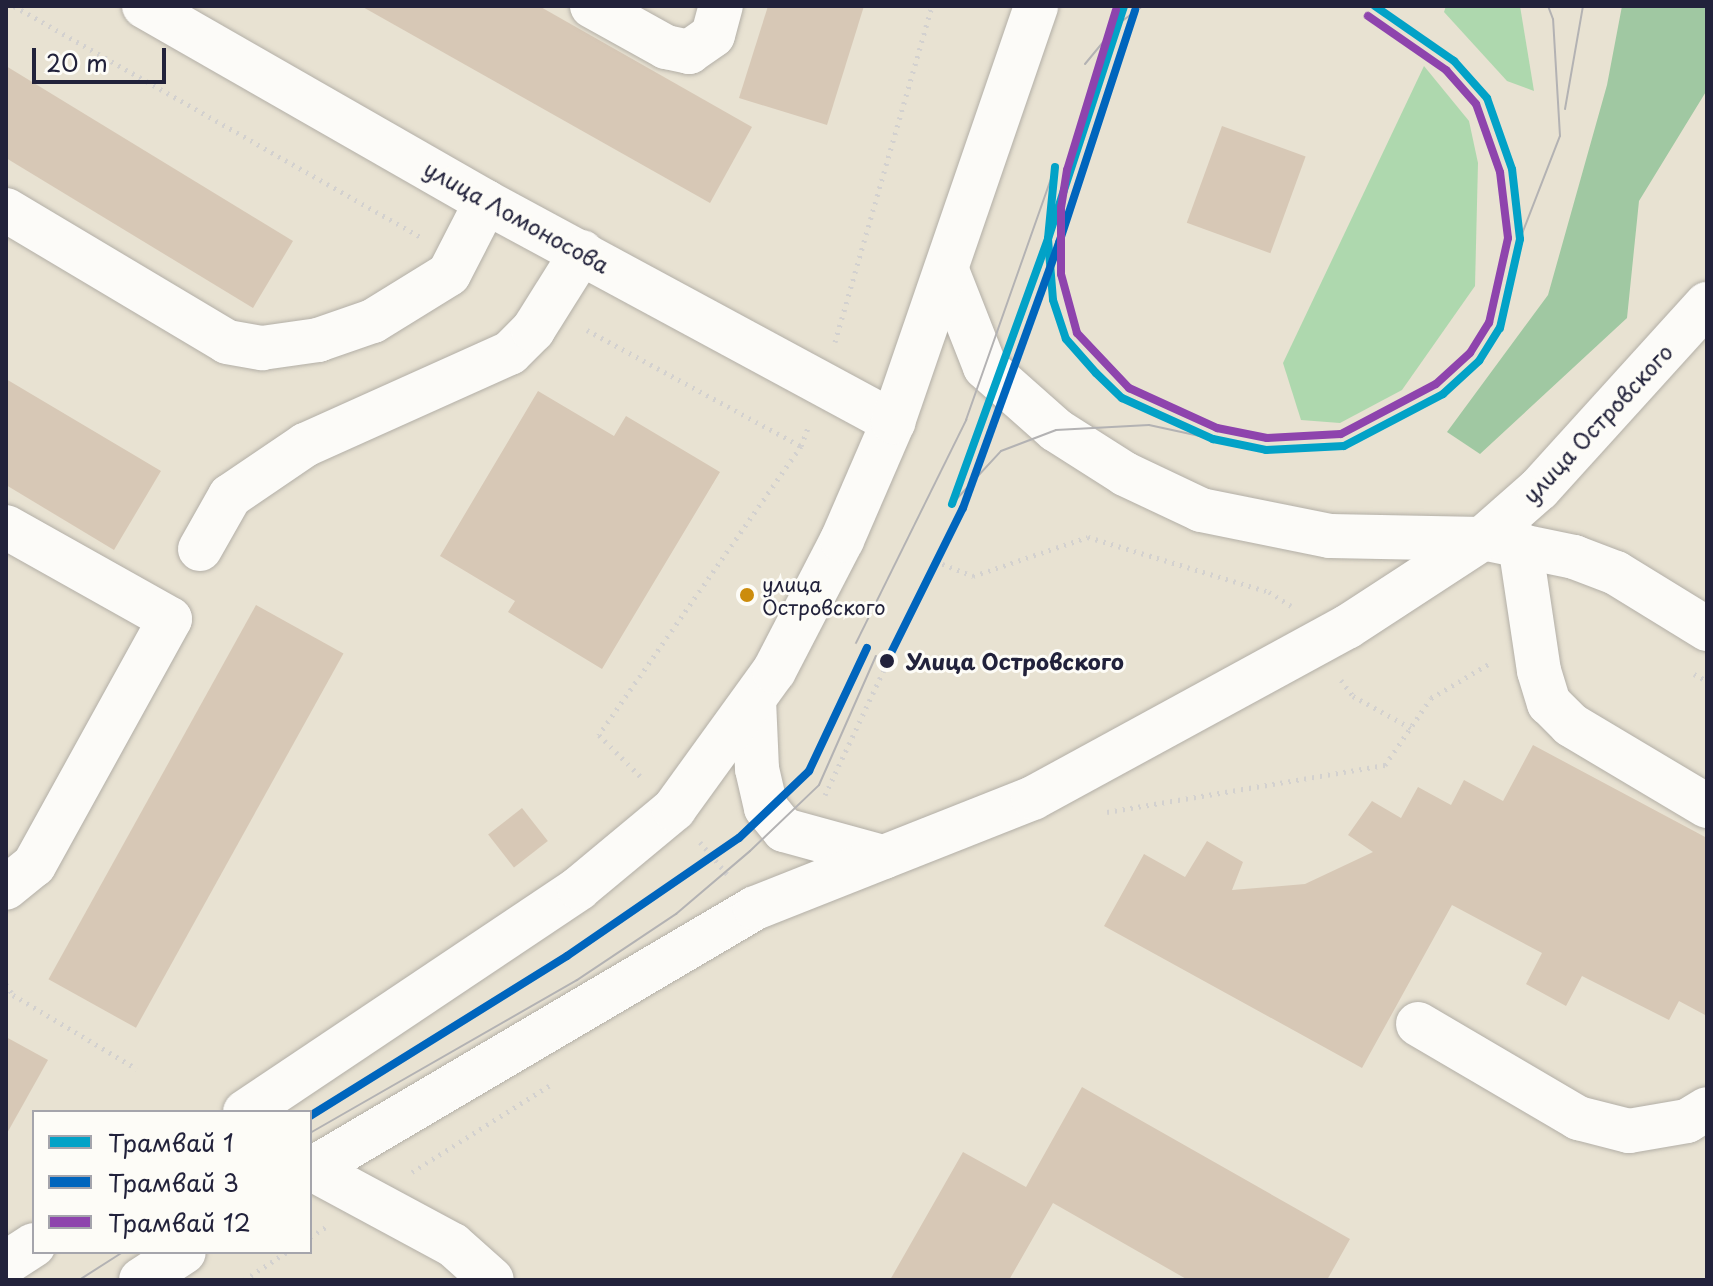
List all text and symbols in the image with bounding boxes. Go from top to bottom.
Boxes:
scale bar [36,32,170,82]
text: 20 m [46,44,108,80]
street label: улица Ломоносова [419,154,615,278]
street label: улица Островского [1516,338,1678,508]
place label: улица Островского [762,572,886,619]
marker: улица Островского [739,587,755,603]
place label: Улица Островского [906,648,1125,674]
marker: Улица Островского [875,649,899,673]
legend [32,1110,312,1254]
text: Трамвай 1 [108,1124,234,1160]
text: Трамвай 3 [108,1164,239,1200]
text: Трамвай 12 [108,1204,251,1240]

